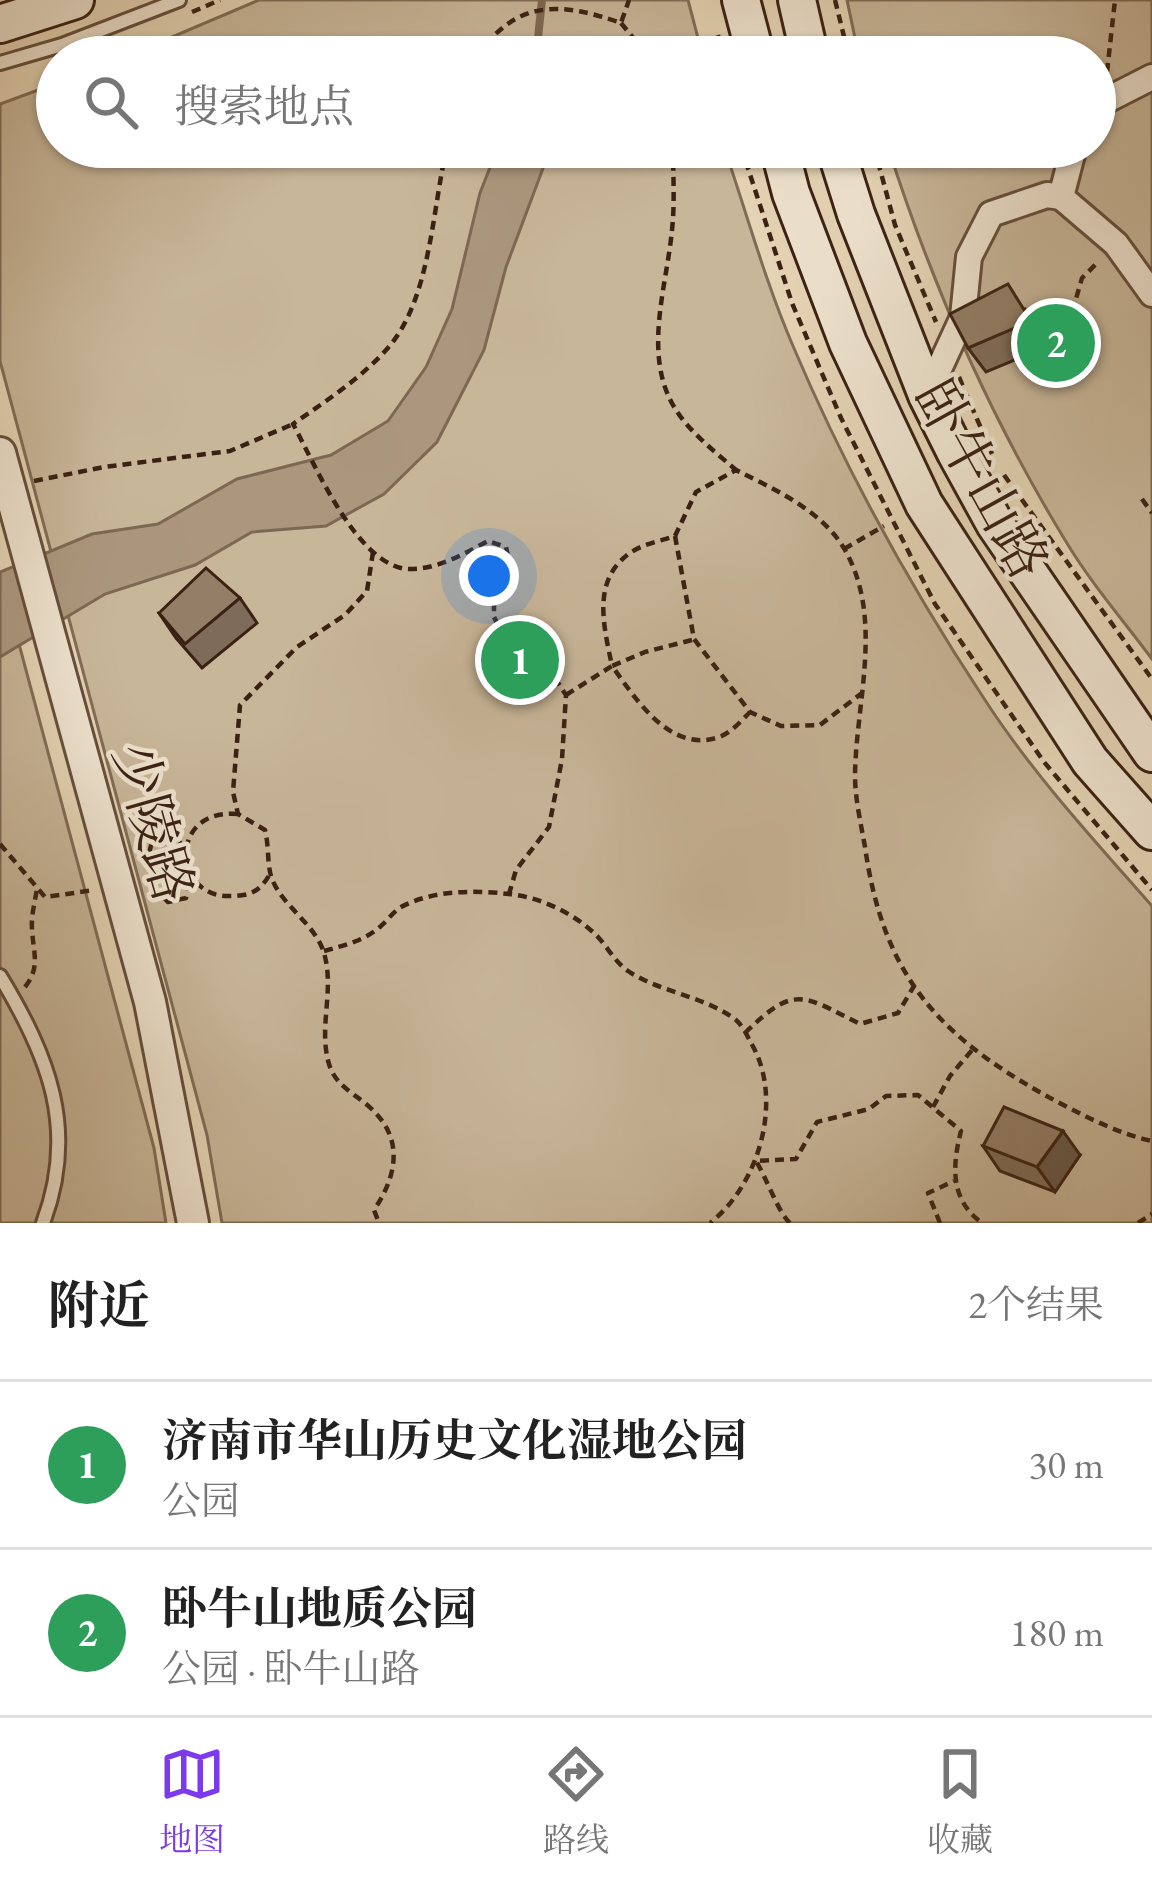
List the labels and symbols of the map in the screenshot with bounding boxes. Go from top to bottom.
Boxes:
pin: 2 [1017,298,1095,388]
street label: 卧牛山路 [899,368,1065,590]
your location [459,546,519,606]
pin: 1 [481,615,559,705]
street label: 少陵路 [98,734,210,910]

